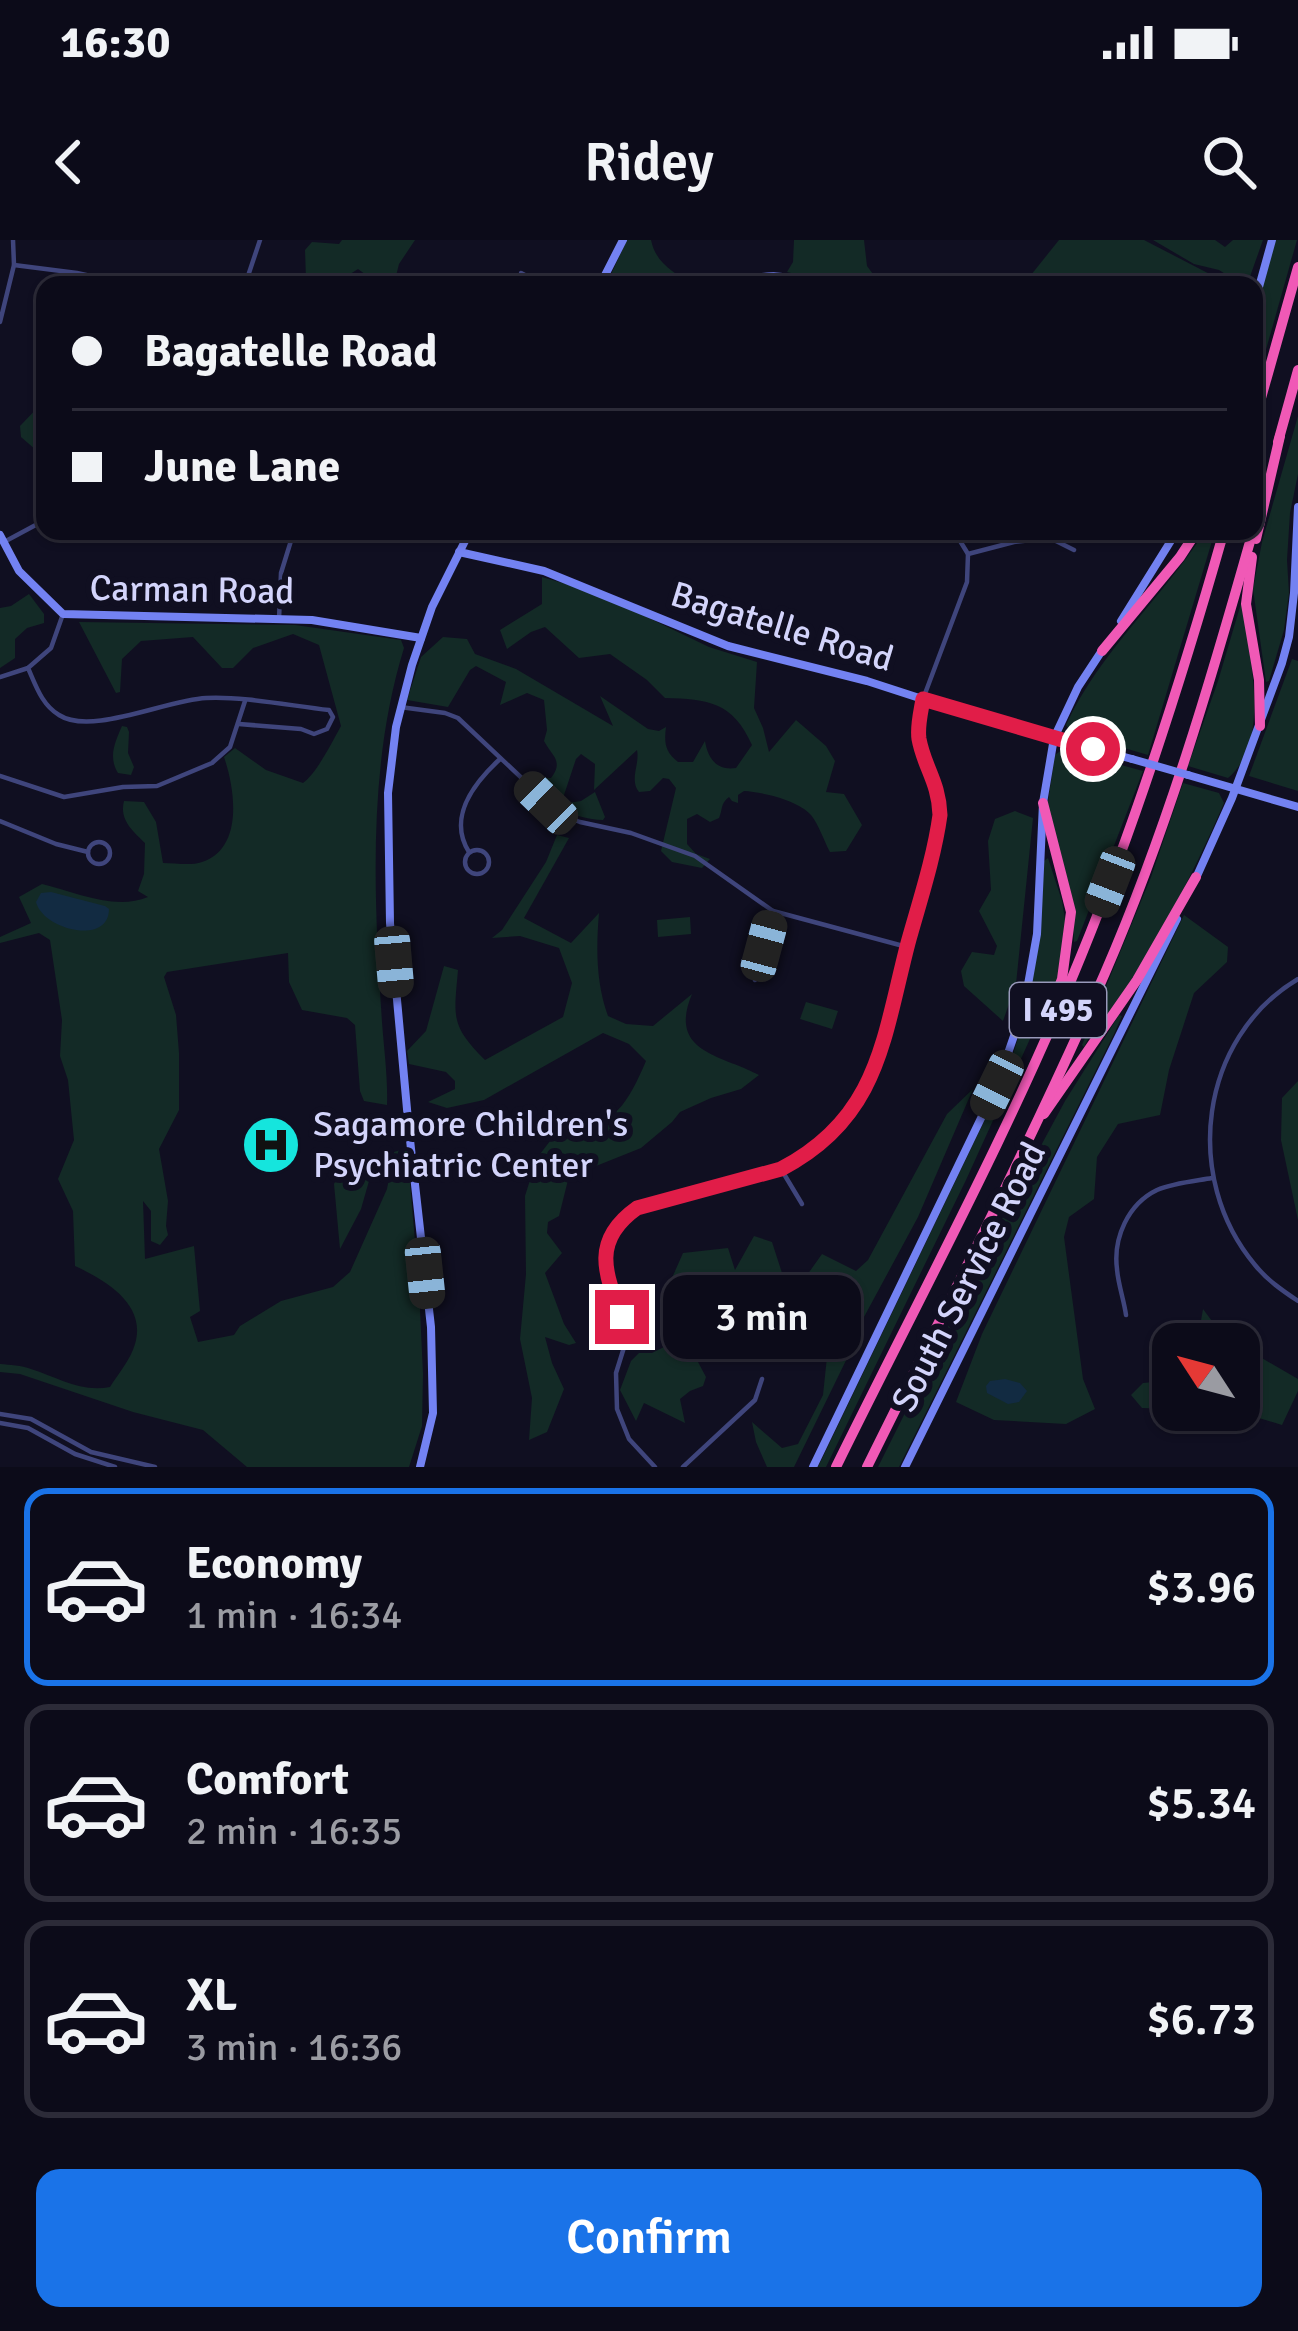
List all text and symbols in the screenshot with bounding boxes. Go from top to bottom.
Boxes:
text: 16:30 [60,15,170,70]
icon: back [36,129,102,195]
text: Ridey [584,129,714,196]
icon: search [1196,129,1262,195]
text: Bagatelle Road [144,324,437,379]
text: June Lane [144,439,340,494]
street label: Carman Road [89,566,295,614]
street label: Bagatelle Road [665,572,899,682]
route start [1066,722,1120,776]
car [508,765,584,841]
car [1080,842,1140,922]
car [737,907,791,985]
car [373,925,415,999]
road number: I 495 [1010,983,1106,1037]
car [965,1045,1029,1125]
place label: Sagamore Children's Psychiatric Center [313,1102,628,1188]
hospital icon: Sagamore Children's Psychiatric Center [240,1114,302,1176]
street label: South Service Road [882,1135,1056,1419]
car [403,1235,447,1311]
callout: 3 min [664,1275,862,1359]
route end [595,1290,649,1344]
text: 3 min [715,1293,809,1341]
north arrow [1152,1323,1260,1431]
map controls [1152,1323,1260,1431]
icon: car [42,1533,150,1641]
text: Economy [186,1536,362,1591]
text: $3.96 [1146,1560,1256,1615]
text: 1 min · 16:34 [186,1591,402,1639]
icon: car [42,1749,150,1857]
text: Comfort [186,1752,349,1807]
text: $5.34 [1146,1776,1256,1831]
text: 2 min · 16:35 [186,1807,402,1855]
icon: car [42,1965,150,2073]
text: XL [186,1968,237,2023]
text: $6.73 [1146,1992,1256,2047]
text: 3 min · 16:36 [186,2023,402,2071]
button: Confirm [36,2169,1262,2307]

